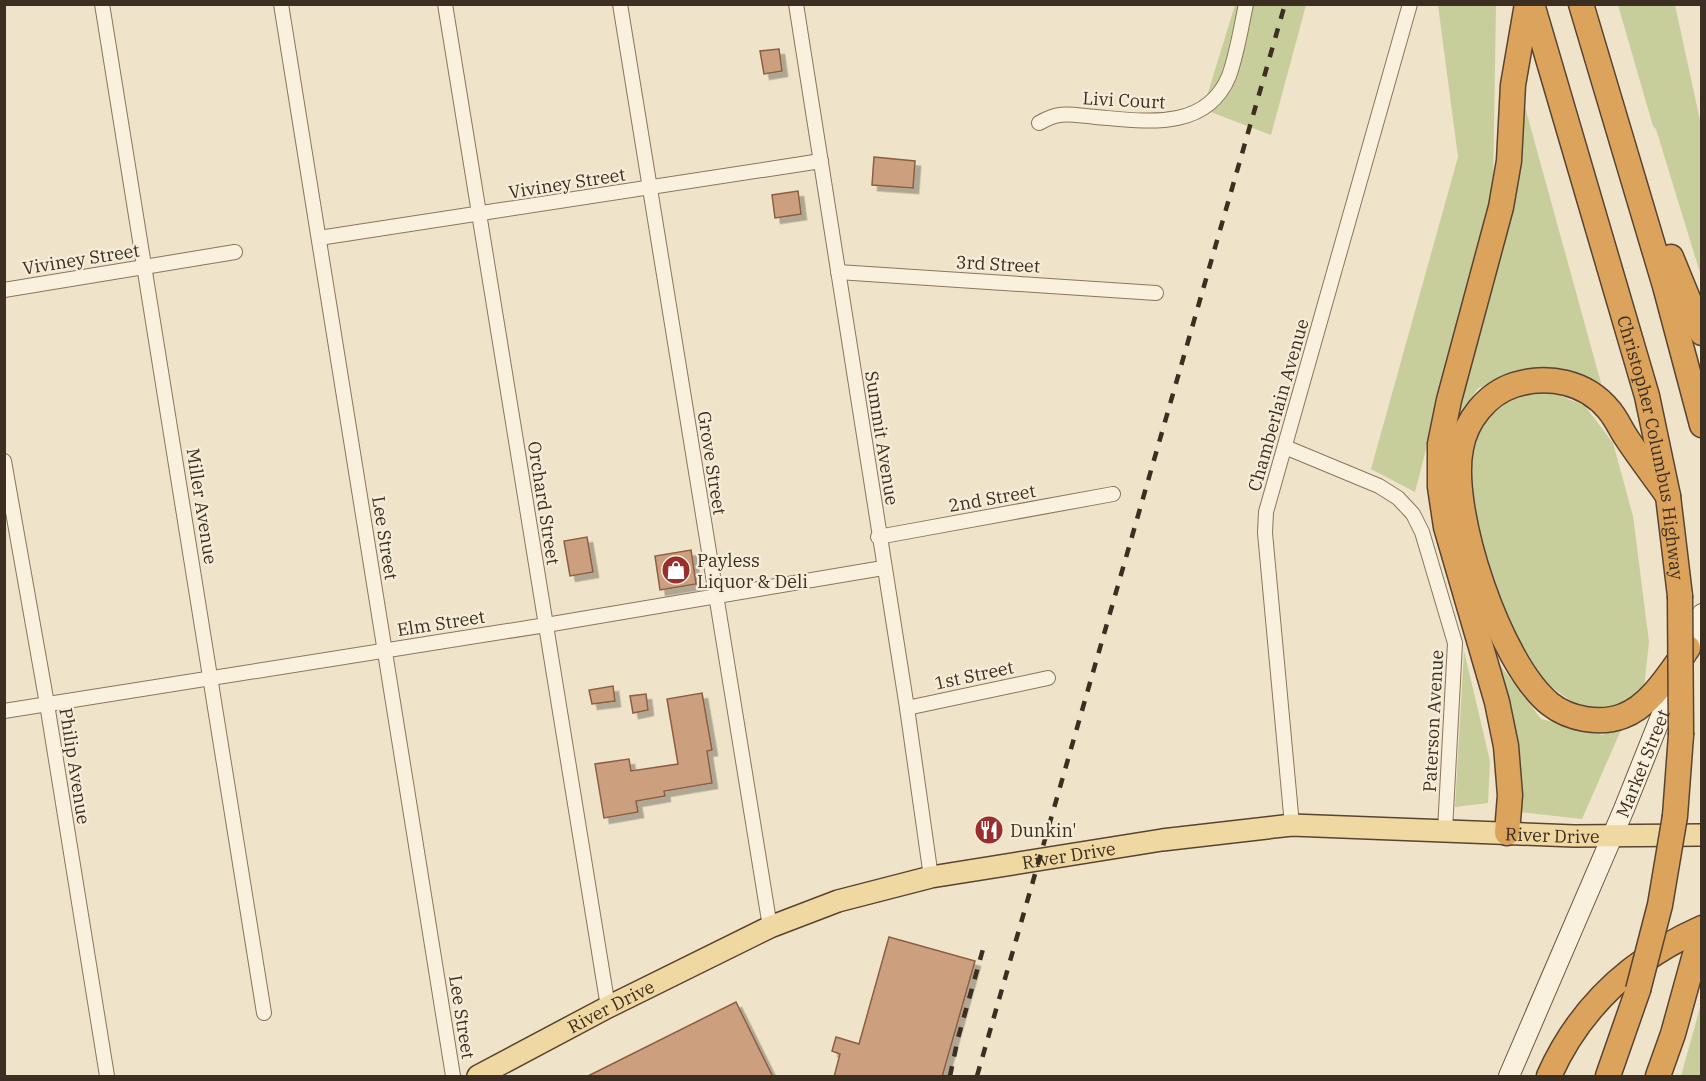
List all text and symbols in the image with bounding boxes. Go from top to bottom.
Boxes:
street label: Livi Court [1082,86,1166,114]
street label: Viviney Street [507,162,627,204]
street label: Viviney Street [21,238,141,280]
street label: 3rd Street [955,250,1041,278]
street label: Christopher Columbus Highway [1612,313,1690,581]
street label: Chamberlain Avenue [1242,316,1314,494]
street label: Summit Avenue [860,369,904,507]
street label: Grove Street [692,409,732,517]
street label: Orchard Street [523,440,565,566]
street label: Miller Avenue [181,446,223,566]
street label: 2nd Street [947,479,1037,517]
street label: Lee Street [367,494,403,582]
place label: Payless Liquor & Deli [697,549,808,593]
shop icon: Payless Liquor & Deli [660,554,692,586]
street label: Elm Street [395,605,487,641]
street label: Paterson Avenue [1418,649,1448,793]
street label: 1st Street [932,655,1016,695]
street label: Philip Avenue [54,706,96,826]
street label: Market Street [1610,706,1674,821]
restaurant icon: Dunkin' [973,814,1005,846]
place label: Dunkin' [1010,819,1077,842]
street label: River Drive [1505,822,1600,848]
street label: River Drive [1020,836,1117,874]
street label: Lee Street [444,973,480,1061]
street label: River Drive [563,975,658,1038]

